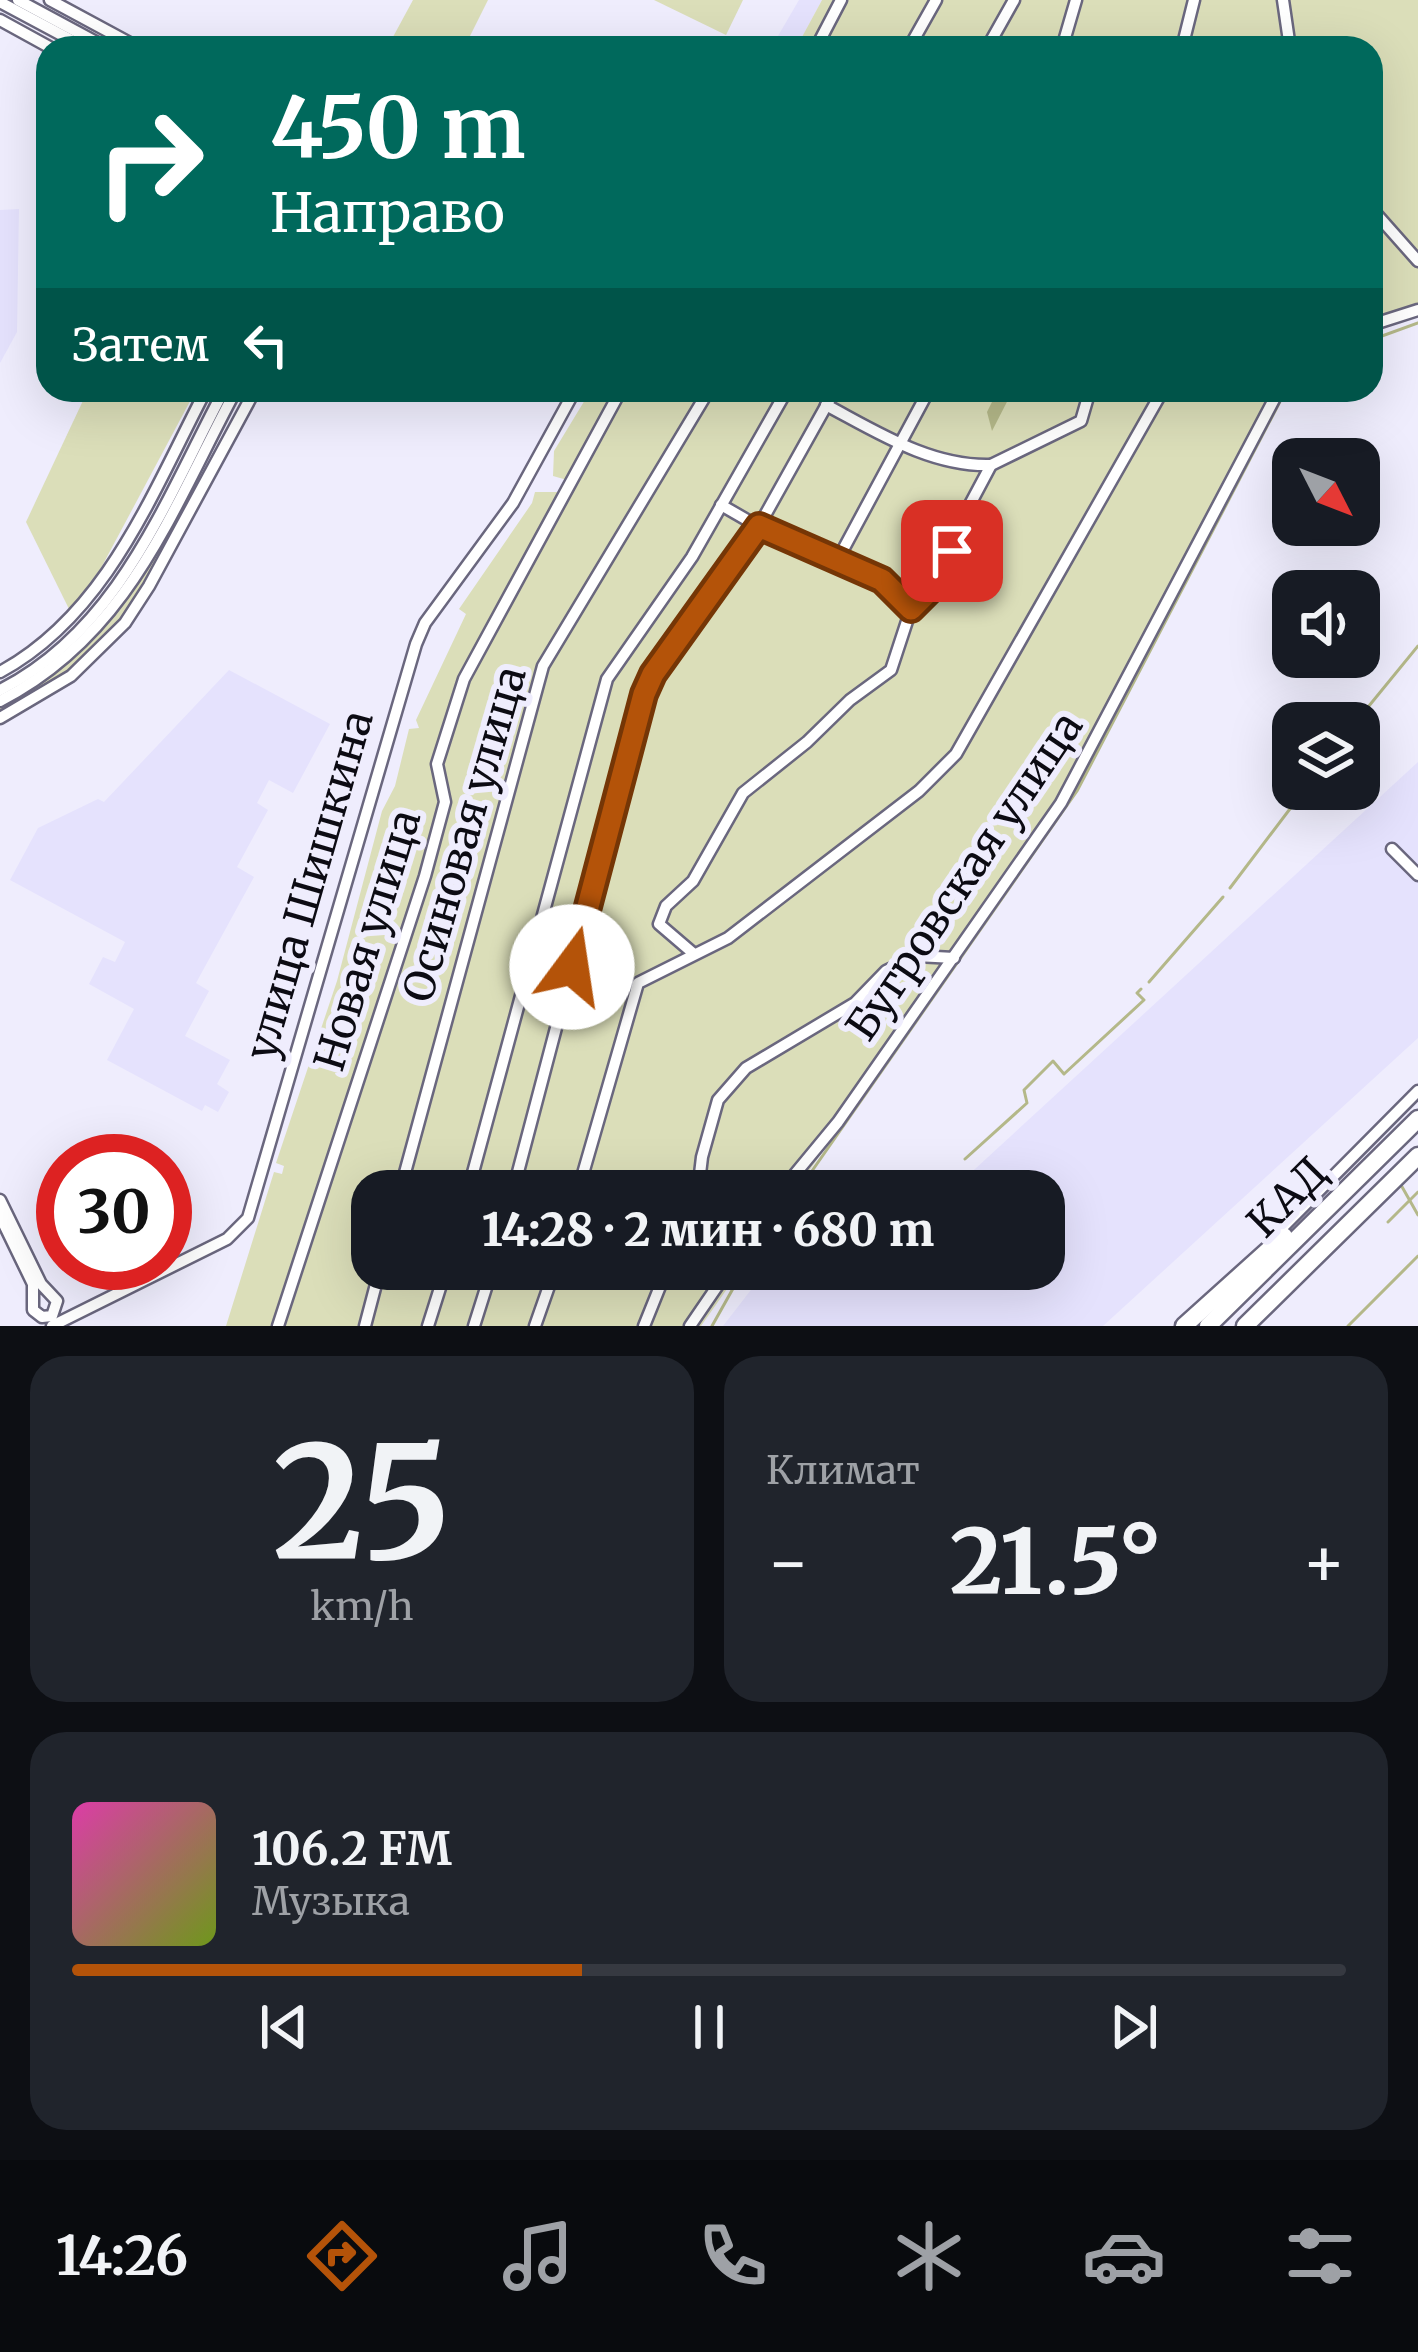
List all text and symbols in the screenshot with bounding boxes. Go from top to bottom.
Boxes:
text: 450 m [270,75,526,181]
icon: right [72,84,228,240]
text: Направо [270,179,505,247]
icon: left [233,312,299,378]
text: Затем [72,317,209,373]
north arrow [1272,438,1380,546]
map controls [1272,438,1380,810]
pin [901,500,1003,602]
icon: arrive [919,518,985,584]
button: sound [1272,570,1380,678]
street label: Осиновая улица [391,660,537,1008]
street label: Бугровская улица [835,702,1093,1050]
button: layers [1272,702,1380,810]
street label: улица Шишкина [234,704,384,1066]
street label: Новая улица [303,804,431,1076]
position arrow [509,904,635,1030]
speed limit sign: 30 [36,1134,192,1290]
street label: КАД [1236,1146,1338,1248]
text: 14:28 · 2 мин · 680 m [482,1202,934,1258]
text: 25 [272,1405,452,1602]
text: Климат [766,1446,920,1495]
text: 21.5° [950,1505,1162,1619]
text: − [766,1521,810,1604]
text: + [1302,1521,1346,1604]
text: km/h [310,1582,414,1631]
text: 106.2 FM [252,1821,452,1877]
text: Музыка [252,1877,410,1926]
icon: previous [251,1994,317,2060]
icon: pause [676,1994,742,2060]
icon: next [1101,1994,1167,2060]
icon: directions [300,2214,384,2298]
icon: music [496,2214,580,2298]
icon: phone [691,2214,775,2298]
icon: climate [887,2214,971,2298]
icon: car [1082,2214,1166,2298]
icon: filters [1278,2214,1362,2298]
text: 14:26 [56,2222,188,2290]

